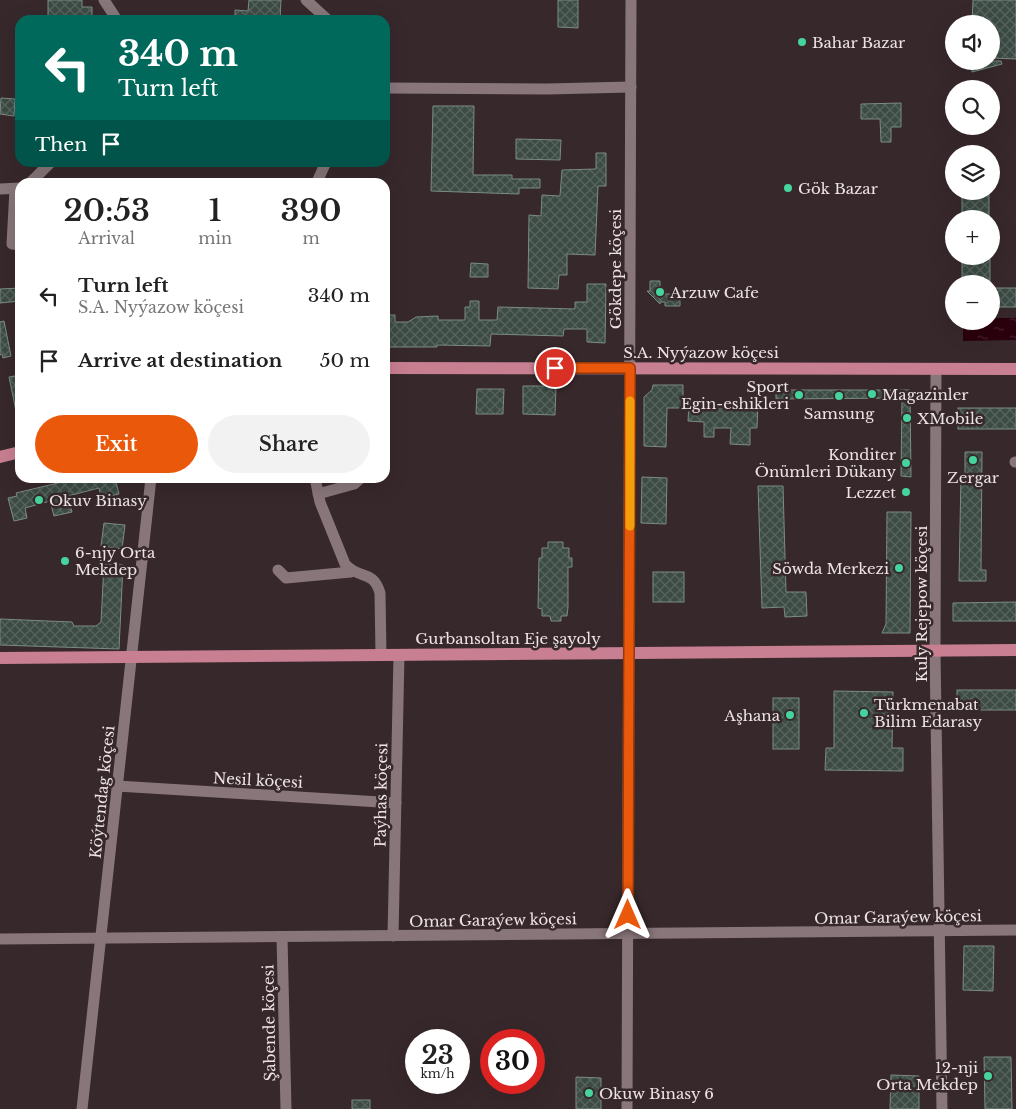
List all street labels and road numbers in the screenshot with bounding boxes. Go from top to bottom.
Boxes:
street label: Gökdepe köçesi [606,209,625,329]
street label: S.A. Nyýazow köçesi [623,343,779,362]
street label: Kuly Rejepow köçesi [912,526,931,682]
street label: Gurbansoltan Eje şayoly [415,629,601,648]
street label: Köýtendag köçesi [86,725,118,859]
street label: Paýhas köçesi [371,743,391,847]
street label: Nesil köçesi [213,768,303,792]
street label: Omar Garaýew köçesi [814,906,982,928]
street label: Omar Garaýew köçesi [409,909,577,931]
street label: Şabende köçesi [258,964,280,1082]

